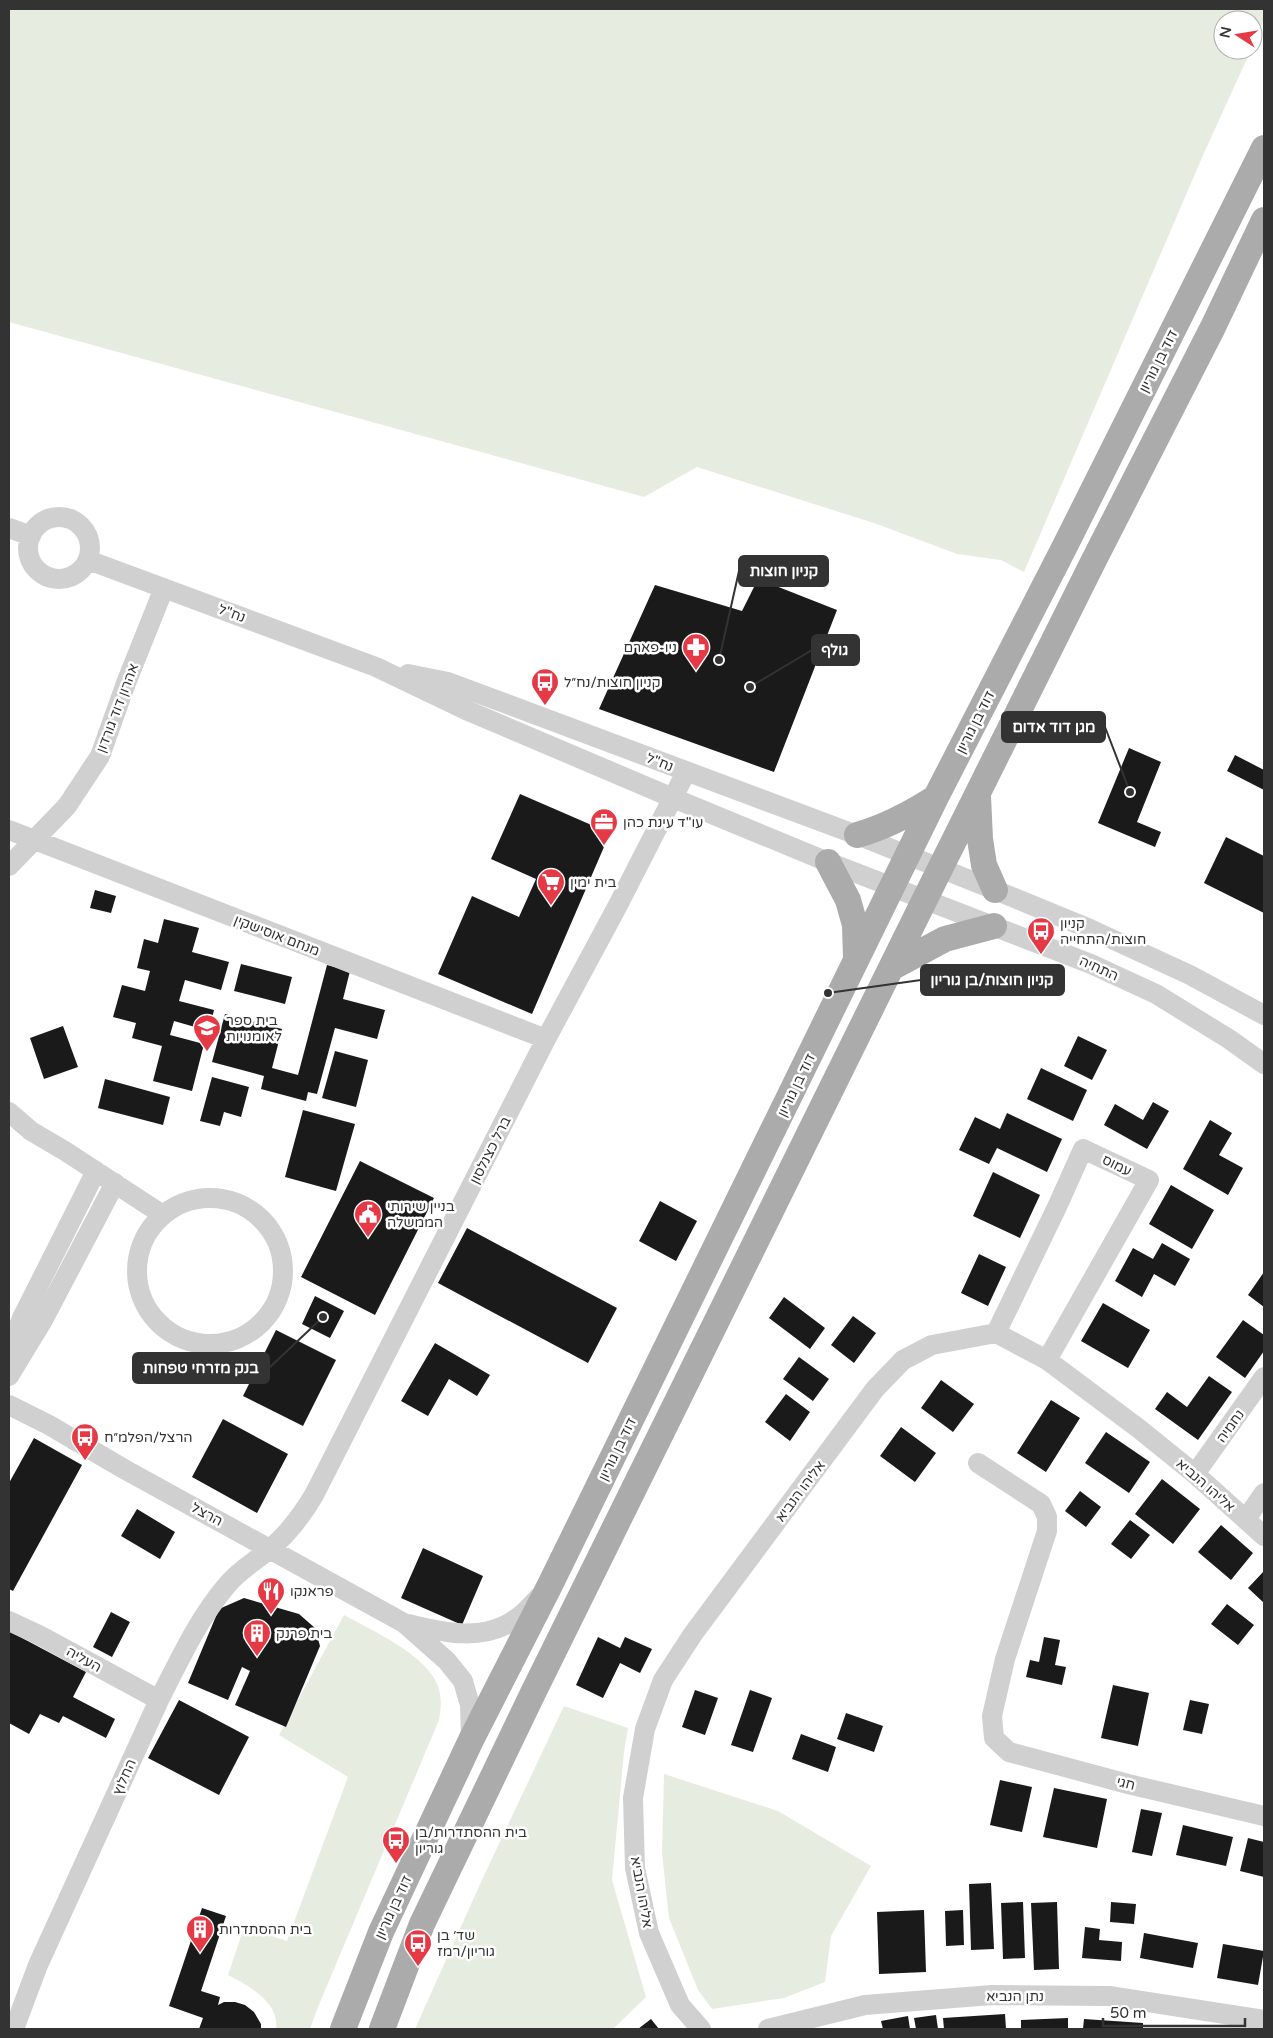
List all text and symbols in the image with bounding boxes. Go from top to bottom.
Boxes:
north arrow [1213,10,1263,60]
text: N [1216,25,1235,40]
street label: דוד בן גוריון [1135,327,1182,396]
callout: קניון חוצות [739,556,828,586]
text: קניון חוצות [750,562,818,580]
street label: נח"ל [216,601,248,626]
pharmacy icon: ניו-פארם [681,632,711,671]
callout: גולף [812,635,859,665]
place label: ניו-פארם [623,639,677,656]
text: גולף [822,641,848,659]
street label: אהרון דוד גורדון [93,661,142,755]
bus stop icon: קניון חוצות/נח״ל [530,667,560,706]
place label: קניון חוצות/נח״ל [564,674,661,691]
street label: דוד בן גוריון [952,688,999,757]
callout: מגן דוד אדום [1002,712,1105,742]
text: מגן דוד אדום [1013,718,1096,736]
street label: נח"ל [644,750,676,775]
office icon: עו"ד עינת כהן [589,807,619,846]
place label: עו"ד עינת כהן [623,814,703,831]
supermarket icon: בית ימין [536,867,566,906]
place label: בית ימין [570,874,616,891]
street label: מנחם אוסישקין [232,911,322,960]
place label: קניון חוצות/התחייה [1060,915,1146,948]
bus stop icon: קניון חוצות/התחייה [1026,916,1056,955]
street label: התחיה [1077,952,1121,985]
callout: קניון חוצות/בן גוריון [921,965,1064,995]
text: קניון חוצות/בן גוריון [930,971,1054,989]
place label: בית ספר לאומנויות [226,1012,282,1045]
school or university icon: בית ספר לאומנויות [192,1013,222,1052]
street label: דוד בן גוריון [774,1051,819,1120]
street label: ברל כצנלסון [466,1114,515,1187]
street label: עמוס [1099,1151,1134,1180]
place label: בניין שירותי הממשלה [387,1198,455,1231]
public building icon: בניין שירותי הממשלה [353,1199,383,1238]
callout: בנק מזרחי טפחות [133,1353,269,1383]
text: בנק מזרחי טפחות [143,1359,259,1377]
street label: נחמיה [1213,1406,1248,1446]
street label: דוד בן גוריון [595,1415,640,1484]
bus stop icon: הרצל/הפלמ״ח [70,1422,100,1461]
place label: הרצל/הפלמ״ח [104,1429,193,1446]
street label: אליהו הנביא [1173,1455,1239,1516]
street label: אליהו הנביא [772,1457,829,1525]
street label: הרצל [188,1499,225,1530]
restaurant icon: פראנקו [256,1576,286,1615]
place label: פראנקו [290,1583,334,1600]
building icon: בית פרנק [242,1618,272,1657]
place label: בית פרנק [276,1625,332,1642]
street label: העליה [63,1643,104,1676]
street label: החלוץ [109,1757,140,1798]
street label: חגי [1115,1773,1137,1794]
place label: בית ההסתדרות/בן גוריון [415,1824,527,1857]
bus stop icon: בית ההסתדרות/בן גוריון [381,1825,411,1864]
street label: אליהו הנביא [627,1855,656,1929]
street label: דוד בן גוריון [371,1873,416,1942]
building icon: בית ההסתדרות [185,1914,215,1953]
place label: בית ההסתדרות [219,1921,312,1938]
place label: שד׳ בן גוריון/רמז [437,1927,495,1960]
bus stop icon: שד׳ בן גוריון/רמז [403,1928,433,1967]
street label: נתן הנביא [986,1988,1044,2005]
scale bar [1103,1996,1246,2028]
text: 50 m [1110,2004,1147,2022]

